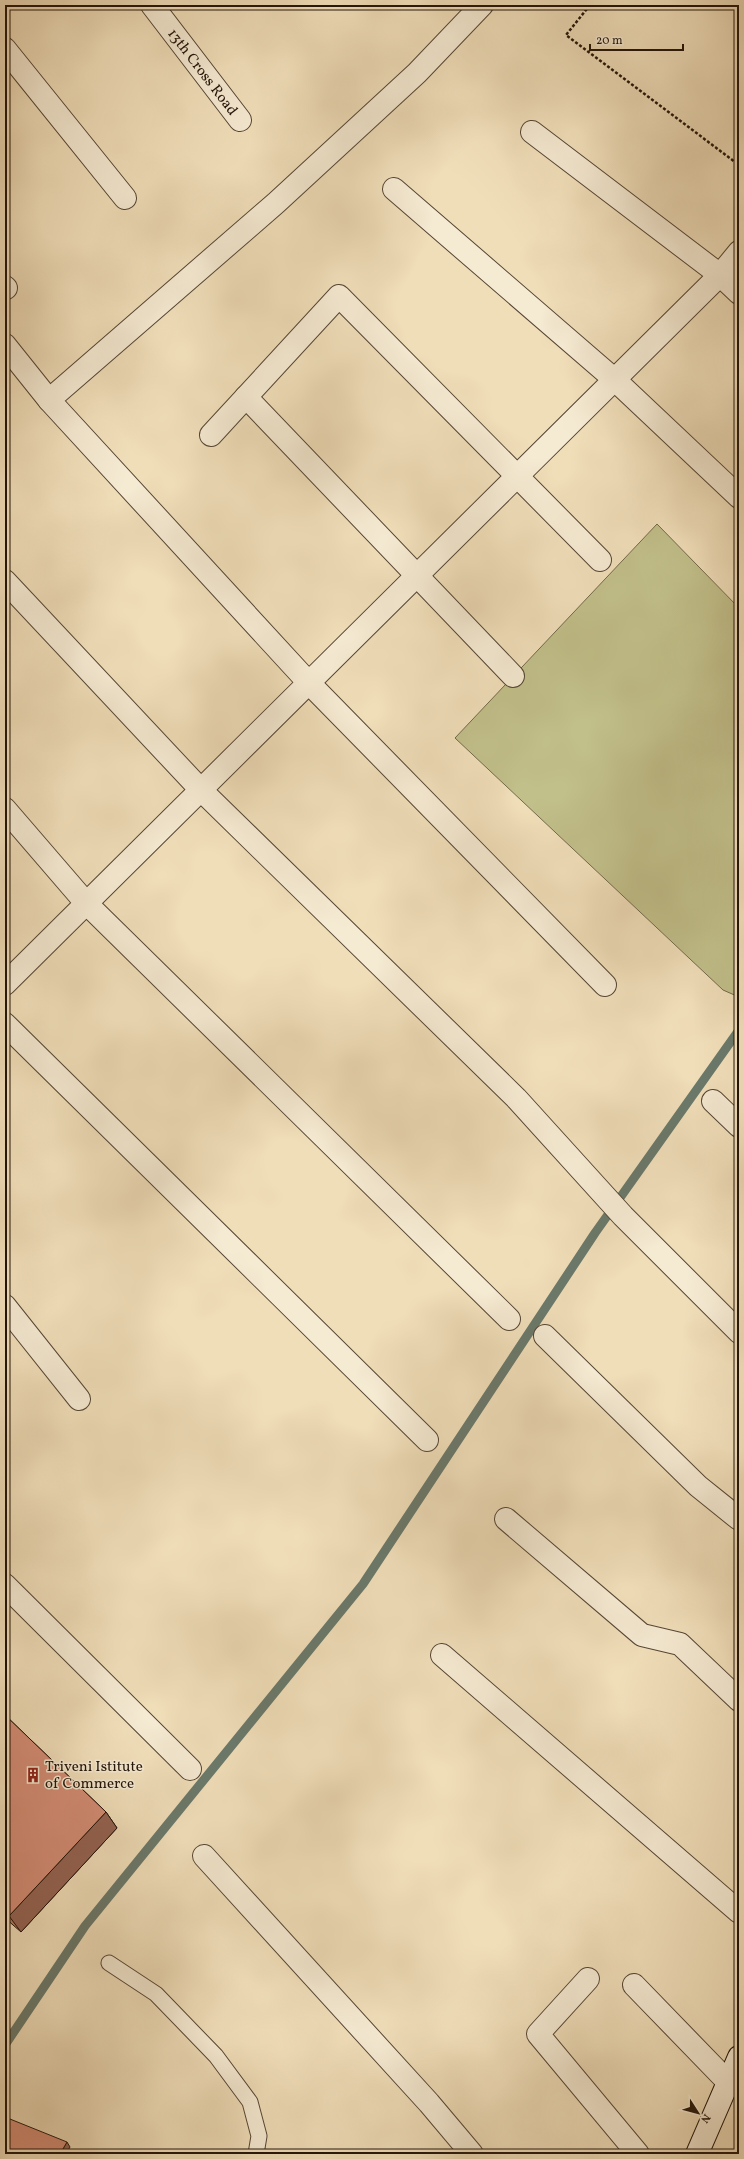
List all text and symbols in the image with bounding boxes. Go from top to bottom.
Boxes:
street label: 13th Cross Road [162,25,242,121]
scale bar [590,26,683,52]
text: 20 m [596,33,623,49]
place label: Triveni Istitute of Commerce [45,1757,143,1795]
building icon: Triveni Istitute of Commerce [24,1766,42,1784]
north arrow [678,2093,718,2133]
text: N [696,2110,713,2126]

